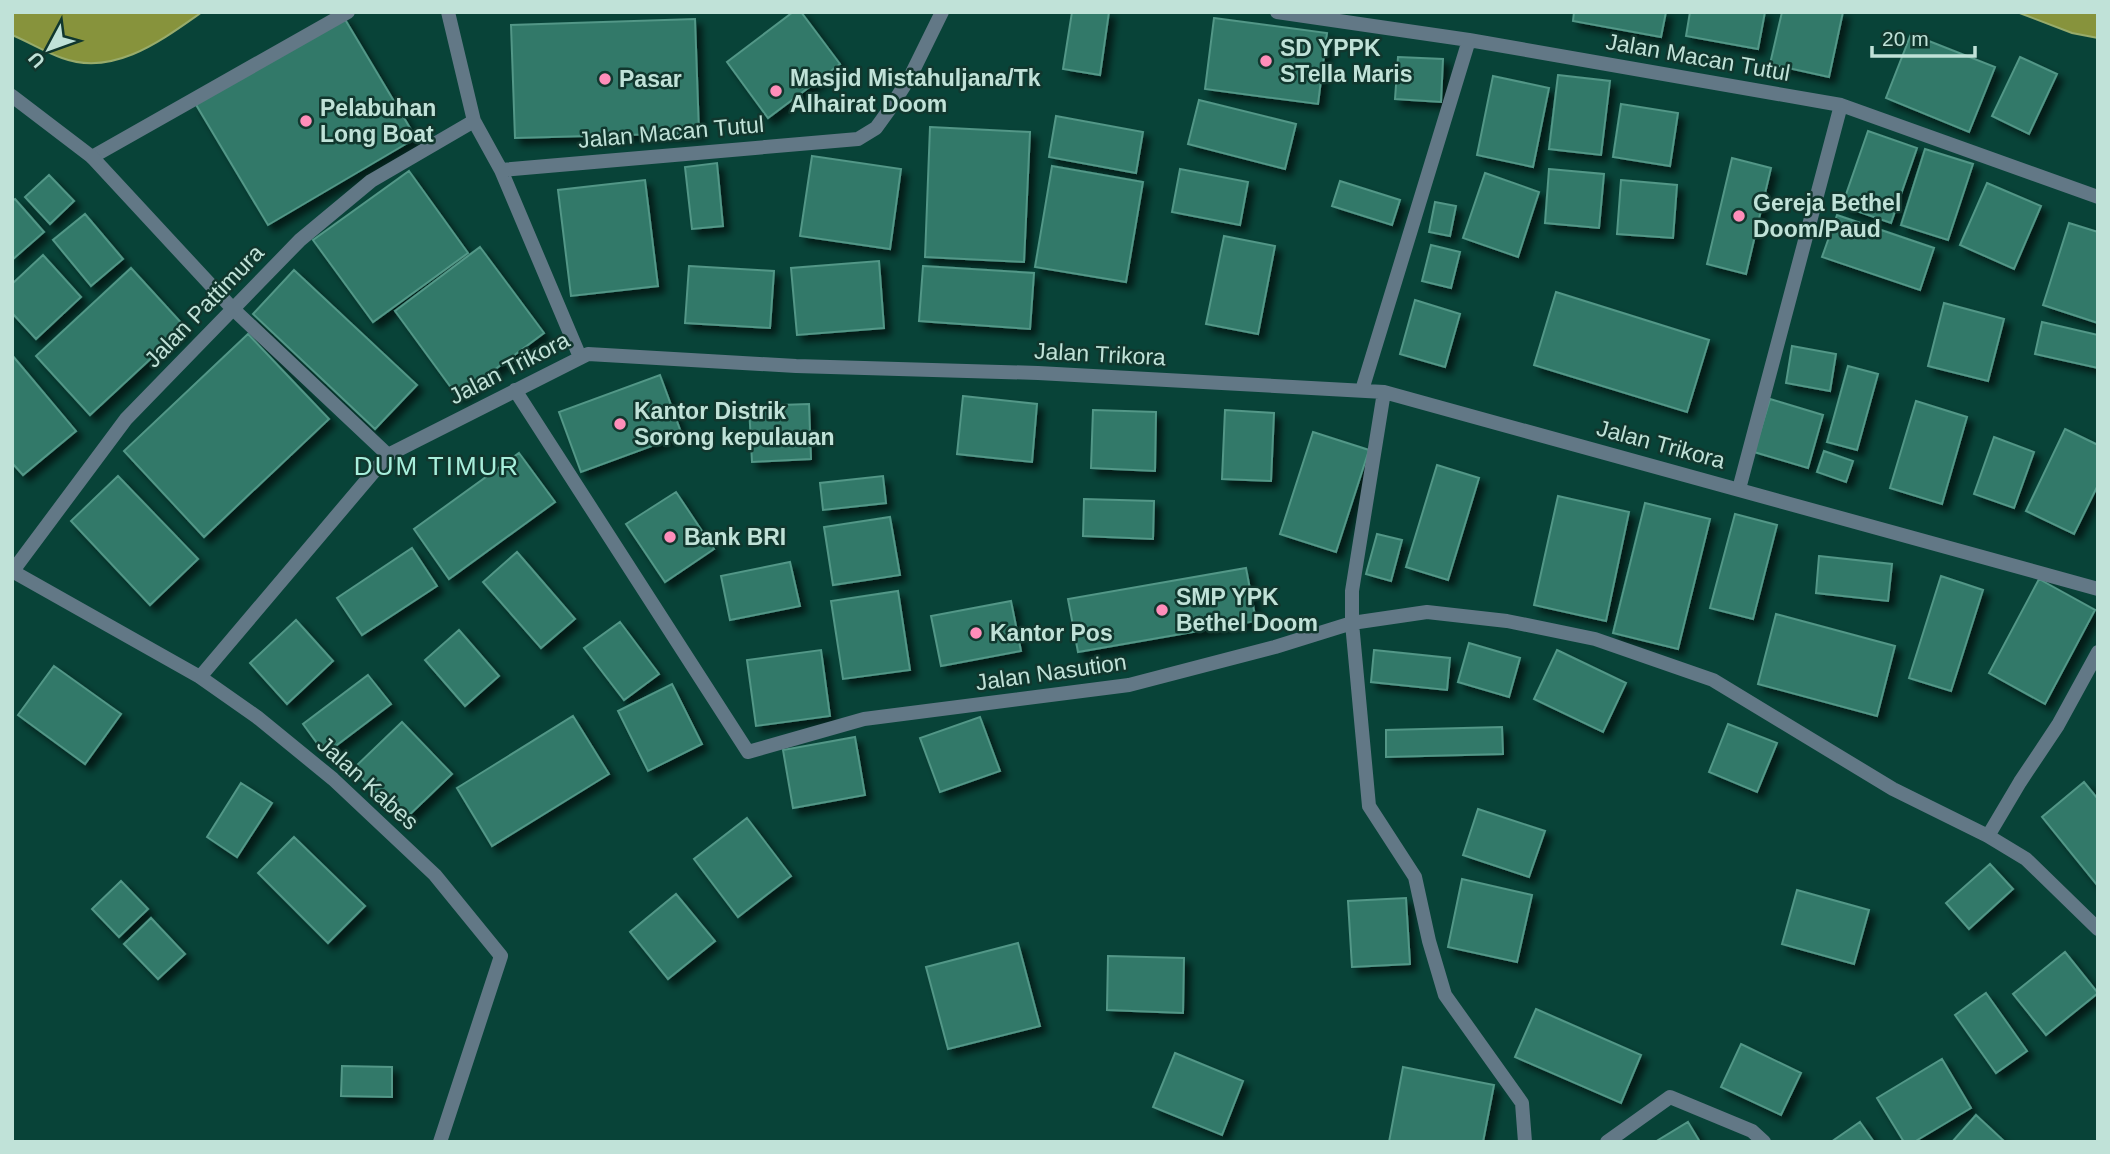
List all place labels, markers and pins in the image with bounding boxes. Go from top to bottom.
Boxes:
place label: SD YPPK STella Maris [1280,35,1413,87]
marker: SD YPPK STella Maris [1258,53,1274,69]
place label: Masjid Mistahuljana/Tk Alhairat Doom [790,65,1041,117]
place label: Pasar [619,66,682,92]
marker: Pasar [597,71,613,87]
marker: Masjid Mistahuljana/Tk Alhairat Doom [768,83,784,99]
place label: Pelabuhan Long Boat [320,95,436,147]
marker: Pelabuhan Long Boat [298,113,314,129]
place label: Gereja Bethel Doom/Paud [1753,190,1901,242]
marker: Gereja Bethel Doom/Paud [1731,208,1747,224]
place label: Kantor Distrik Sorong kepulauan [634,398,835,450]
marker: Kantor Distrik Sorong kepulauan [612,416,628,432]
place label: Bank BRI [684,524,786,550]
marker: Bank BRI [662,529,678,545]
place label: SMP YPK Bethel Doom [1176,584,1318,636]
marker: SMP YPK Bethel Doom [1154,602,1170,618]
place label: Kantor Pos [990,620,1113,646]
marker: Kantor Pos [968,625,984,641]

